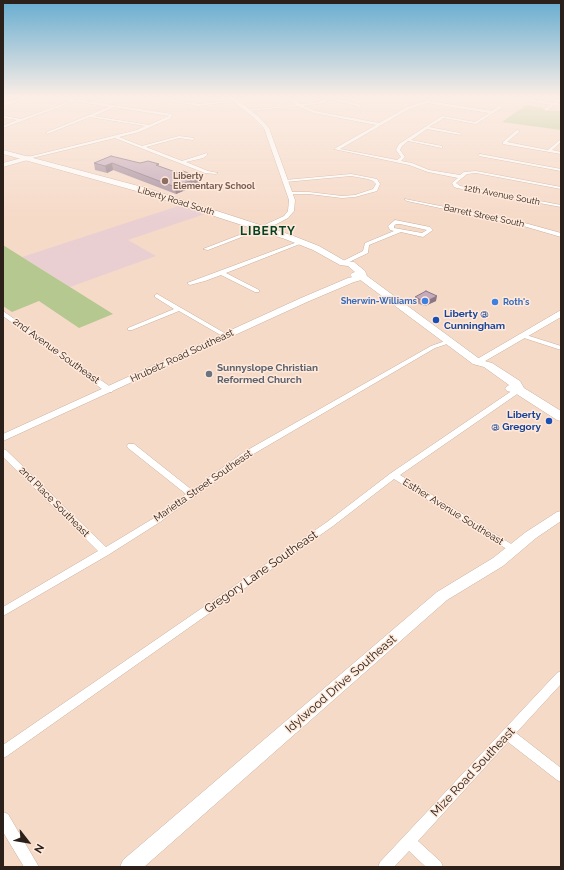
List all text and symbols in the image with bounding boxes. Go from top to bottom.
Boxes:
place label: Liberty Elementary School [173,171,255,192]
marker: Liberty Elementary School [160,176,170,186]
street label: 12th Avenue South [463,182,541,208]
street label: Liberty Road South [136,184,216,218]
street label: Barrett Street South [443,202,525,230]
district label: LIBERTY [240,224,296,238]
place label: Sherwin-Williams [341,296,417,306]
marker: Sherwin-Williams [420,296,430,306]
marker: Roth's [490,297,500,307]
place label: Roth's [503,297,529,307]
place label: Liberty @ Cunningham [444,308,505,332]
marker: Liberty @ Cunningham [431,315,441,325]
street label: 2nd Avenue Southeast [10,316,102,386]
street label: Hrubetz Road Southeast [128,327,236,385]
place label: Sunnyslope Christian Reformed Church [217,362,318,386]
marker: Sunnyslope Christian Reformed Church [204,369,214,379]
place label: Liberty @ Gregory [491,409,541,432]
marker: Liberty @ Gregory [544,416,554,426]
street label: Marietta Street Southeast [152,447,254,525]
street label: 2nd Place Southeast [16,464,92,540]
street label: Esther Avenue Southeast [401,476,505,548]
street label: Gregory Lane Southeast [202,528,320,616]
street label: Idylwood Drive Southeast [283,632,399,736]
street label: Mize Road Southeast [428,724,518,820]
north arrow [8,822,48,862]
text: N [31,841,46,855]

